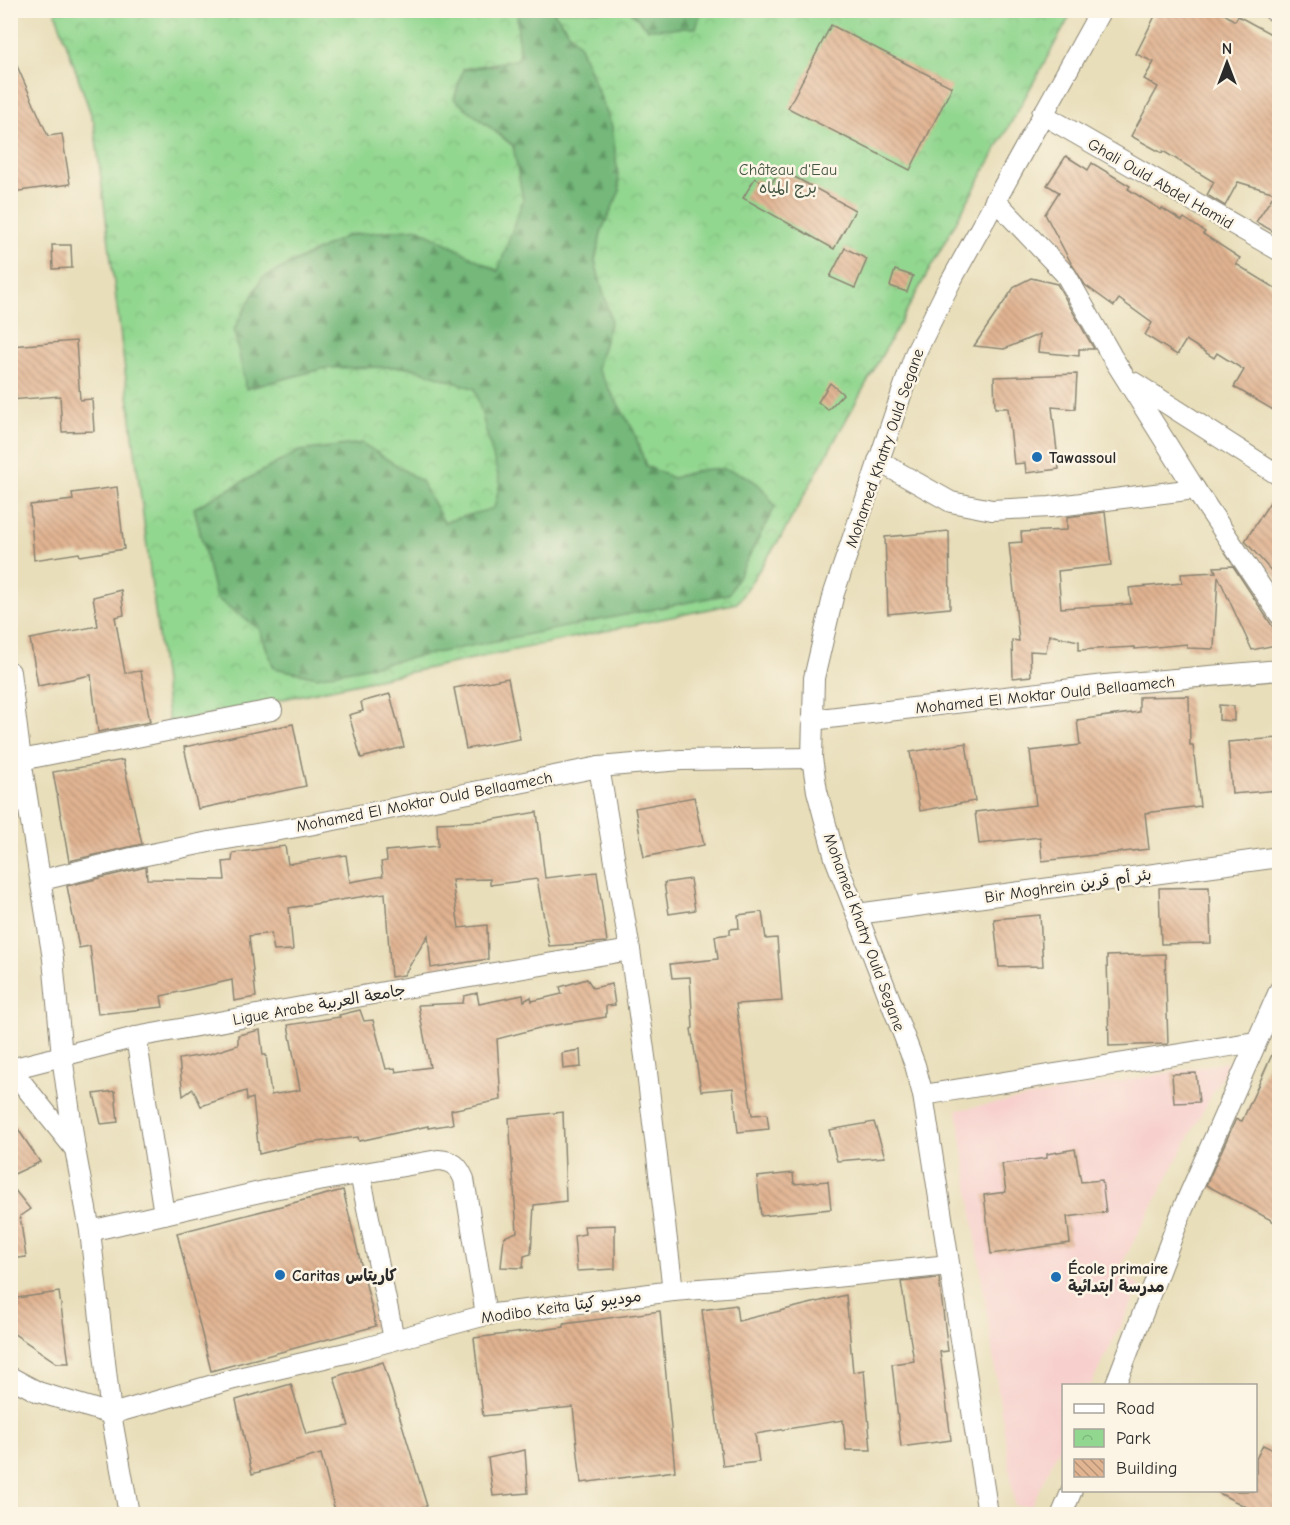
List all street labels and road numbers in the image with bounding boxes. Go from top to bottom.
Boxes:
street label: Ghali Ould Abdel Hamid [1085,135,1236,233]
street label: Mohamed Khatry Ould Segane [842,346,928,550]
street label: Mohamed El Moktar Ould Bellaamech [915,672,1176,718]
street label: Mohamed El Moktar Ould Bellaamech [294,768,554,836]
street label: Mohamed Khatry Ould Segane [820,831,908,1034]
street label: Bir Moghrein بئر أم قرين [984,865,1153,910]
street label: Ligue Arabe جامعة العربية [231,981,407,1029]
street label: Modibo Keita موديبو كيتا [480,1287,643,1328]

